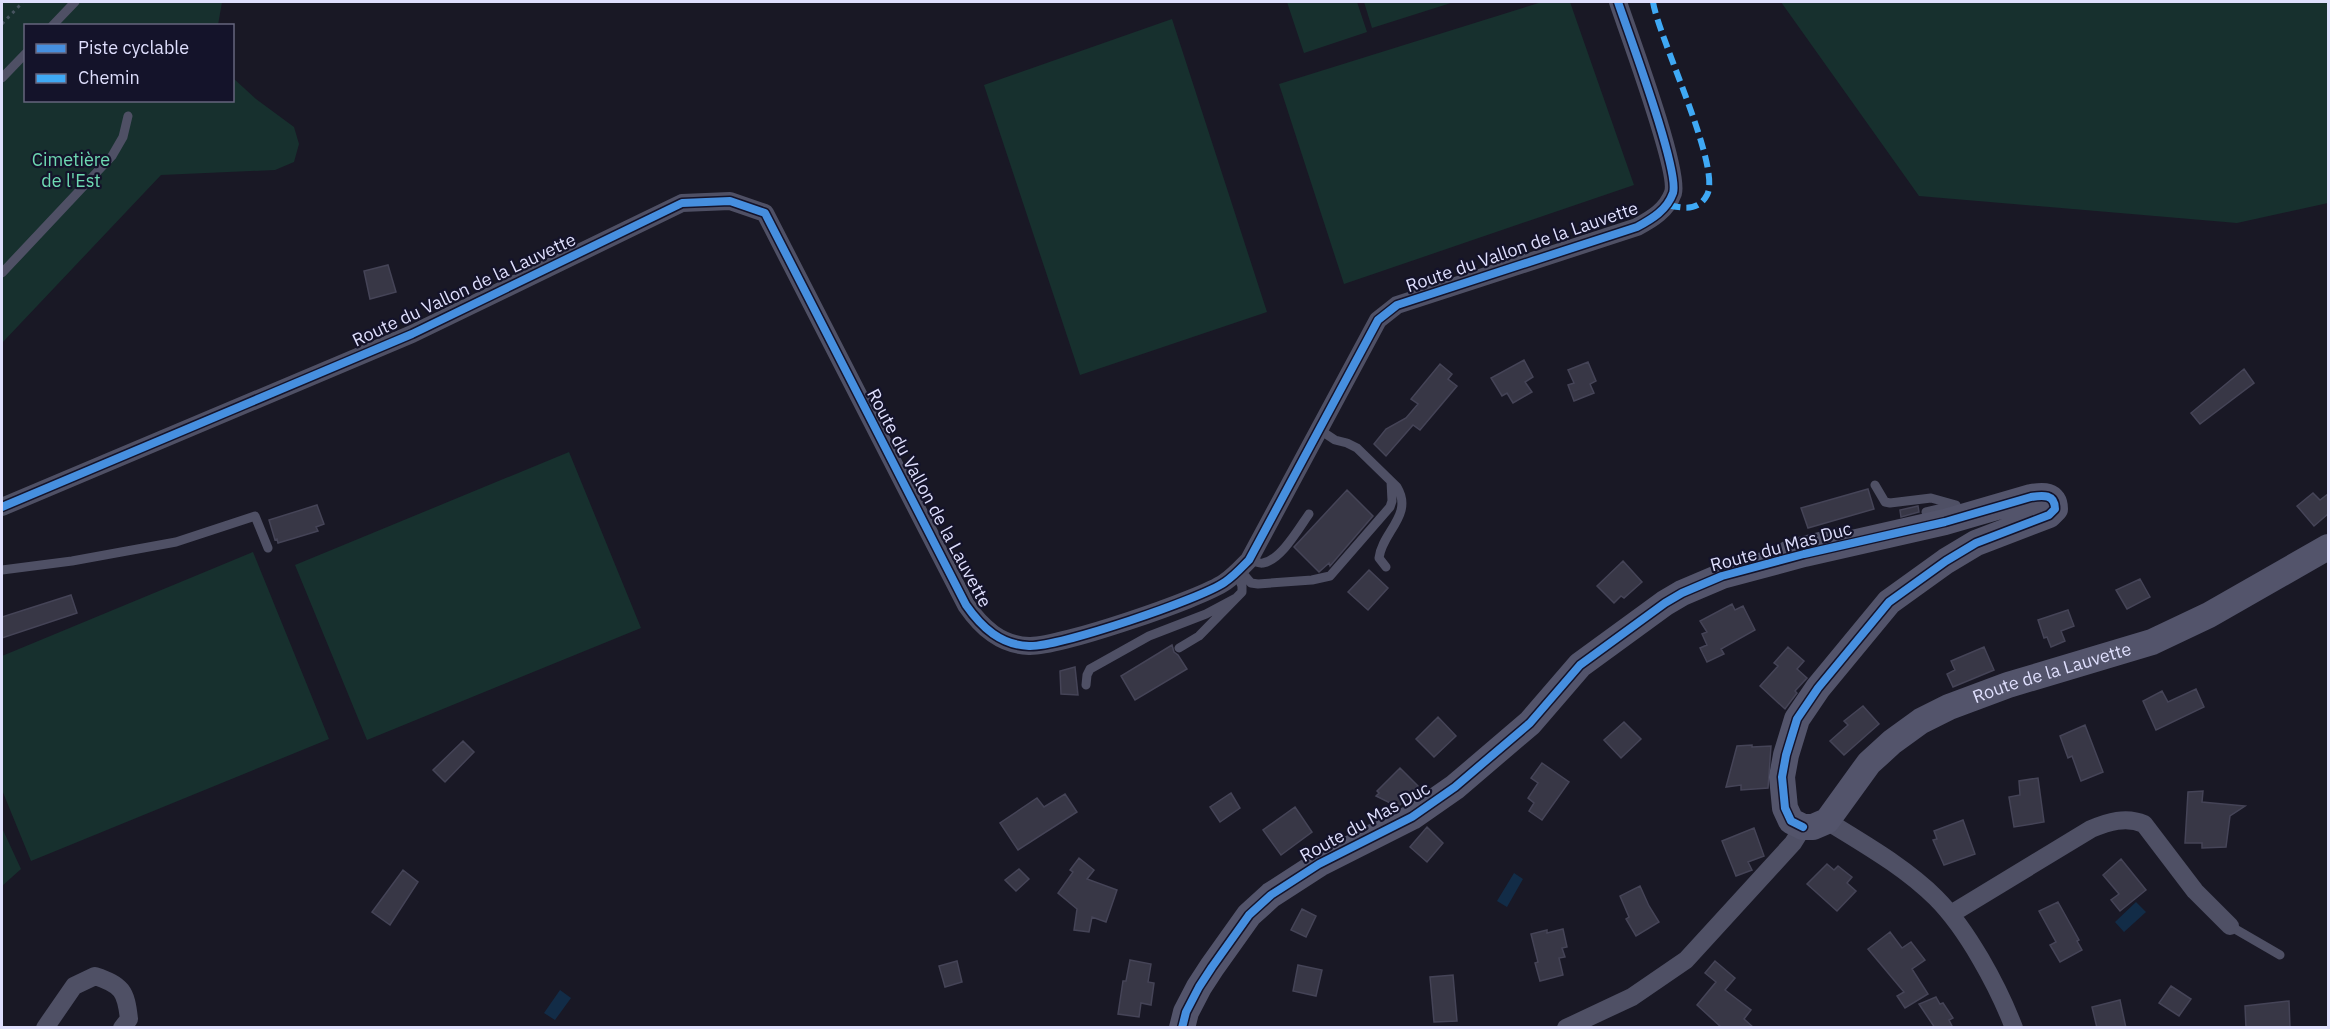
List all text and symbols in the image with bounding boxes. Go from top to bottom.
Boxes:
legend [24,24,234,102]
text: Piste cyclable [78,36,189,59]
text: Chemin [78,66,140,89]
park label: Cimetière de l'Est [32,148,110,192]
street label: Route du Vallon de la Lauvette [1403,196,1641,297]
street label: Route du Vallon de la Lauvette [348,227,579,352]
street label: Route du Vallon de la Lauvette [862,385,997,611]
street label: Route du Mas Duc [1708,517,1854,576]
street label: Route de la Lauvette [1969,637,2134,708]
street label: Route du Mas Duc [1296,776,1434,867]

